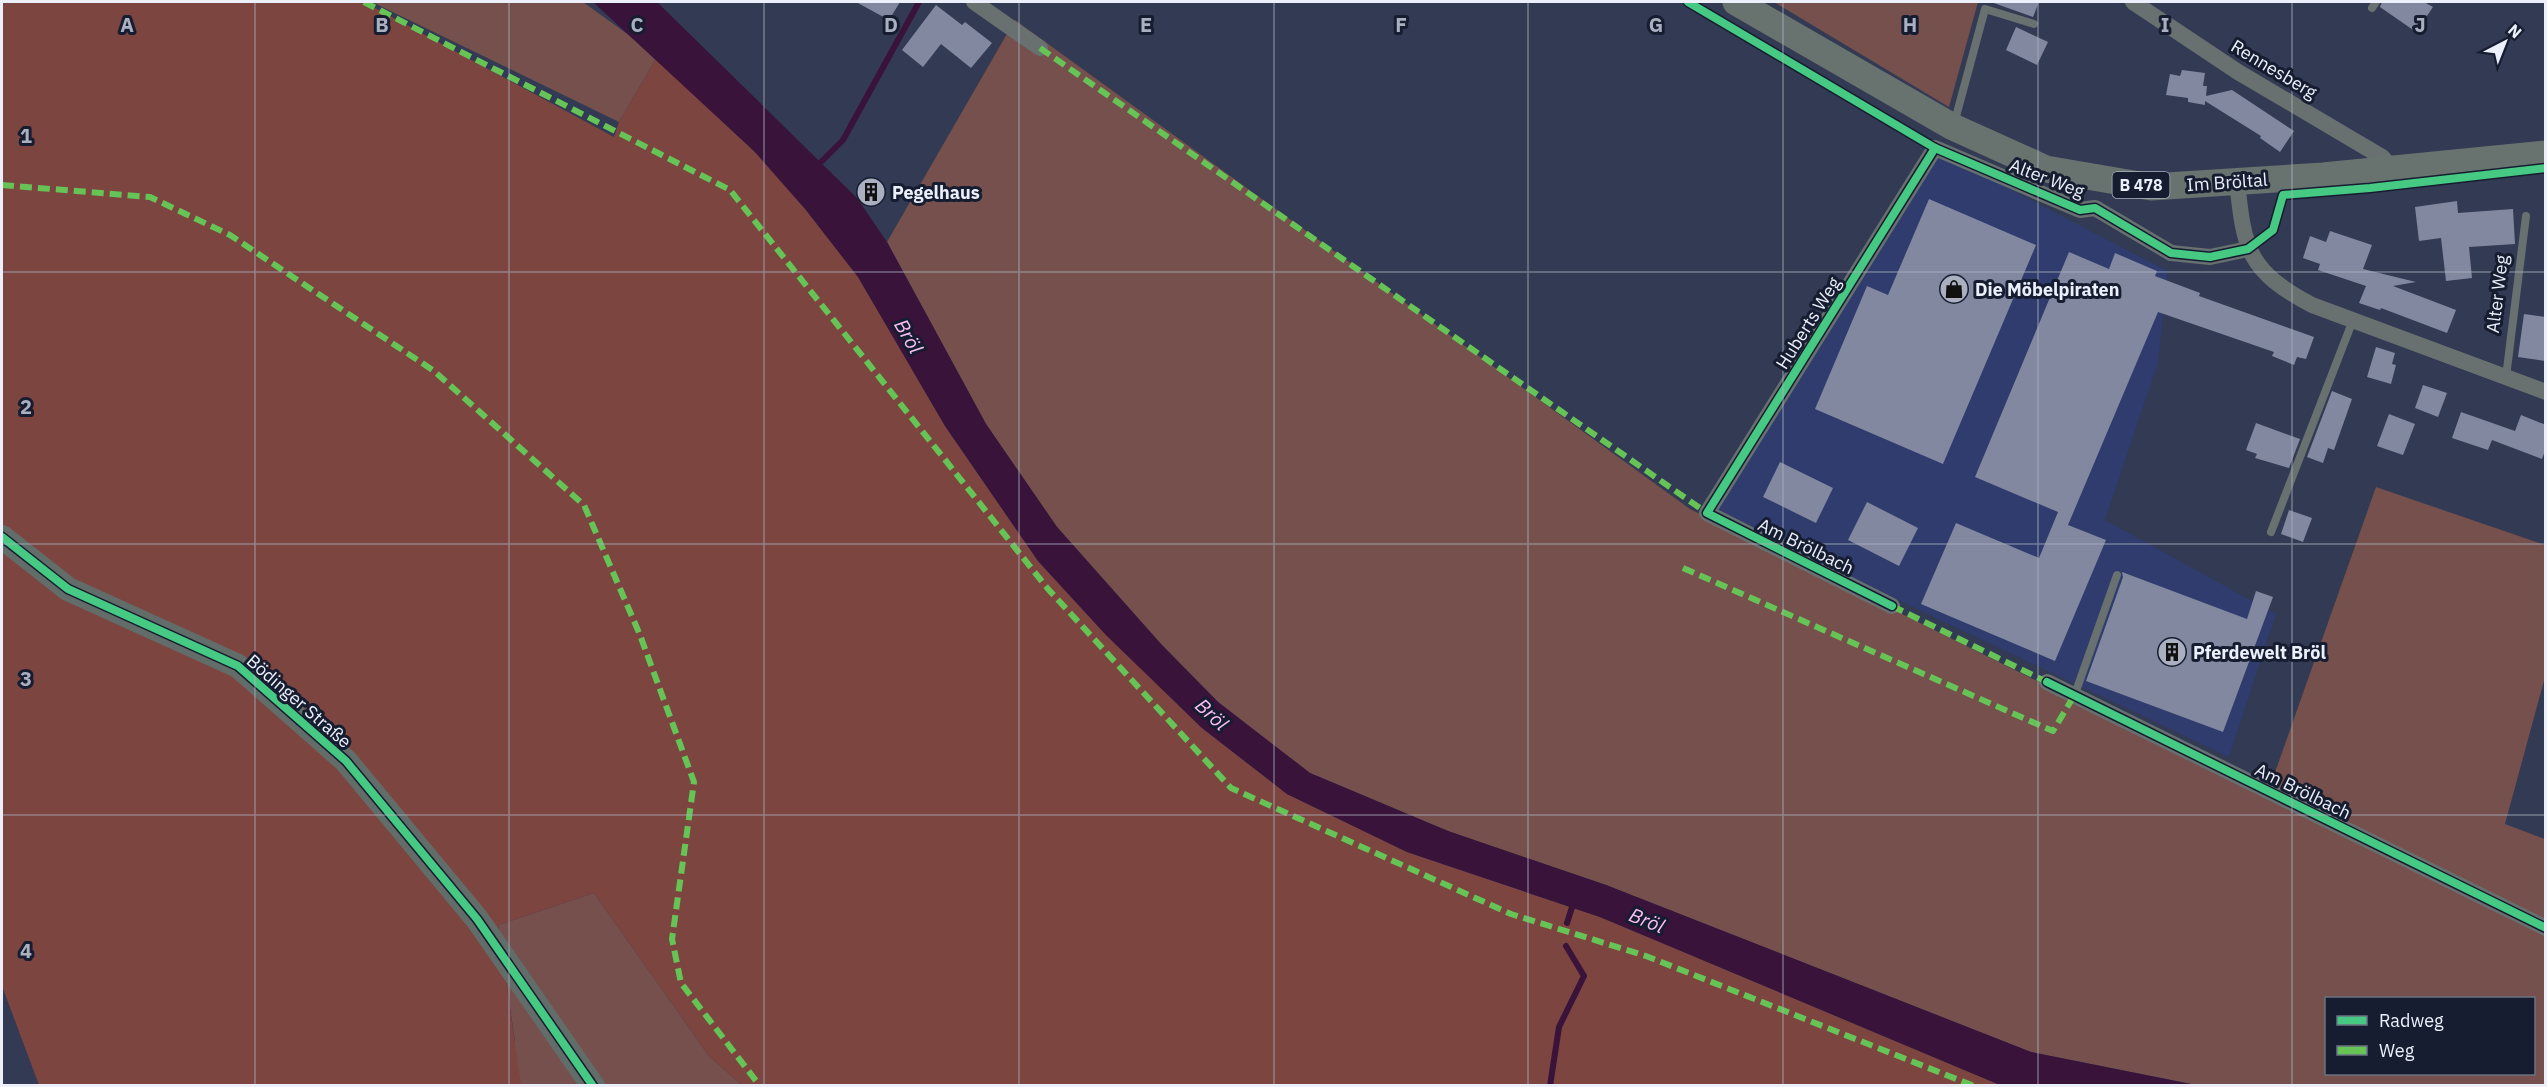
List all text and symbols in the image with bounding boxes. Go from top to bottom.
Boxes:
text: A [120,11,134,38]
text: B [375,11,389,38]
text: C [630,11,644,38]
text: D [884,11,898,38]
text: E [1140,11,1152,38]
text: F [1395,11,1407,38]
text: G [1649,11,1663,38]
text: H [1903,11,1917,38]
text: I [2161,11,2169,38]
text: J [2414,11,2426,38]
north arrow [2475,12,2535,72]
text: N [2504,20,2526,42]
street label: Rennesberg [2227,34,2322,104]
text: 1 [20,122,32,149]
street label: Alter Weg [2006,153,2088,203]
street label: Im Bröltal [2186,168,2268,196]
road number: B 478 [2112,172,2170,198]
building icon: Pegelhaus [855,176,887,208]
place label: Pegelhaus [892,181,980,204]
street label: Alter Weg [2481,253,2513,334]
street label: Huberts Weg [1771,272,1846,373]
shop icon: Die Möbelpiraten [1938,273,1970,305]
place label: Die Möbelpiraten [1975,278,2119,301]
water label: Bröl [888,314,930,359]
text: 2 [20,393,32,420]
street label: Am Brölbach [1754,513,1858,579]
building icon: Pferdewelt Bröl [2156,636,2188,668]
place label: Pferdewelt Bröl [2193,641,2326,664]
street label: Bödinger Straße [242,649,356,753]
text: 3 [20,665,32,692]
water label: Bröl [1190,692,1235,737]
street label: Am Brölbach [2251,758,2355,824]
water label: Bröl [1625,901,1669,940]
text: 4 [20,937,32,964]
legend [2325,997,2535,1075]
text: Radweg [2379,1009,2444,1032]
text: Weg [2379,1039,2415,1062]

